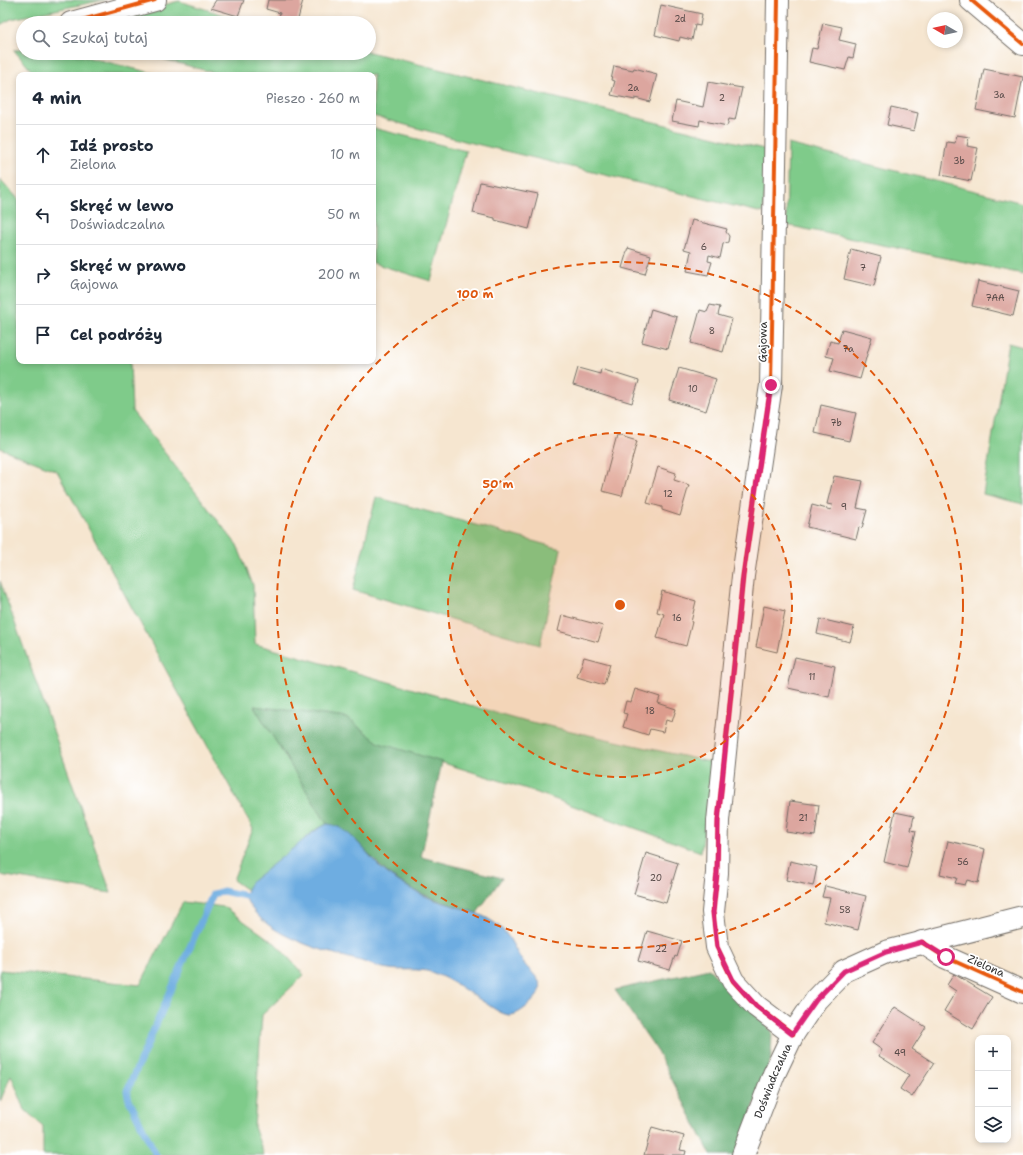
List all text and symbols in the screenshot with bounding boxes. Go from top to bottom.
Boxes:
north arrow [927,12,963,48]
house number: 2d [674,13,686,25]
search box [16,16,376,60]
icon: search [30,27,52,49]
text: Szukaj tutaj [62,28,148,48]
house number: 2a [627,82,639,94]
text: 4 min [32,87,82,109]
house number: 3a [993,89,1005,101]
text: Pieszo · 260 m [266,90,360,107]
house number: 2 [719,92,725,104]
text: Idź prosto [70,136,154,156]
icon: ahead [32,144,54,166]
text: 10 m [330,146,360,163]
house number: 3b [953,155,965,167]
text: Zielona [70,156,116,173]
text: Skręć w lewo [70,196,174,216]
icon: left [32,204,54,226]
text: 50 m [327,206,360,223]
text: Doświadczalna [70,216,165,233]
house number: 6 [701,241,707,253]
text: Skręć w prawo [70,256,186,276]
house number: 7 [860,262,866,274]
icon: right [32,264,54,286]
text: 200 m [318,266,360,283]
text: Gajowa [70,276,118,293]
text: 100 m [457,286,494,302]
house number: 7AA [986,292,1005,304]
street label: Gajowa [755,321,771,362]
icon: arrive [32,324,54,346]
text: Cel podróży [70,325,162,345]
house number: 8 [709,325,715,337]
house number: 7a [842,343,854,355]
route end [762,376,780,394]
house number: 10 [688,383,698,395]
house number: 7b [830,417,842,429]
text: 50 m [483,476,514,492]
house number: 12 [663,488,673,500]
house number: 9 [841,501,847,513]
centre of rings [613,598,627,612]
house number: 16 [672,612,682,624]
house number: 11 [808,671,816,683]
house number: 18 [645,705,655,717]
house number: 21 [798,812,808,824]
house number: 56 [957,856,969,868]
house number: 20 [650,872,662,884]
house number: 58 [839,904,851,916]
house number: 22 [655,943,667,955]
route start [937,948,955,966]
street label: Zielona [965,951,1007,981]
map controls [975,1035,1011,1143]
button: + [975,1035,1011,1071]
street label: Doświadczalna [750,1040,795,1121]
house number: 49 [894,1047,906,1059]
button: − [975,1071,1011,1107]
button: layers [975,1107,1011,1143]

